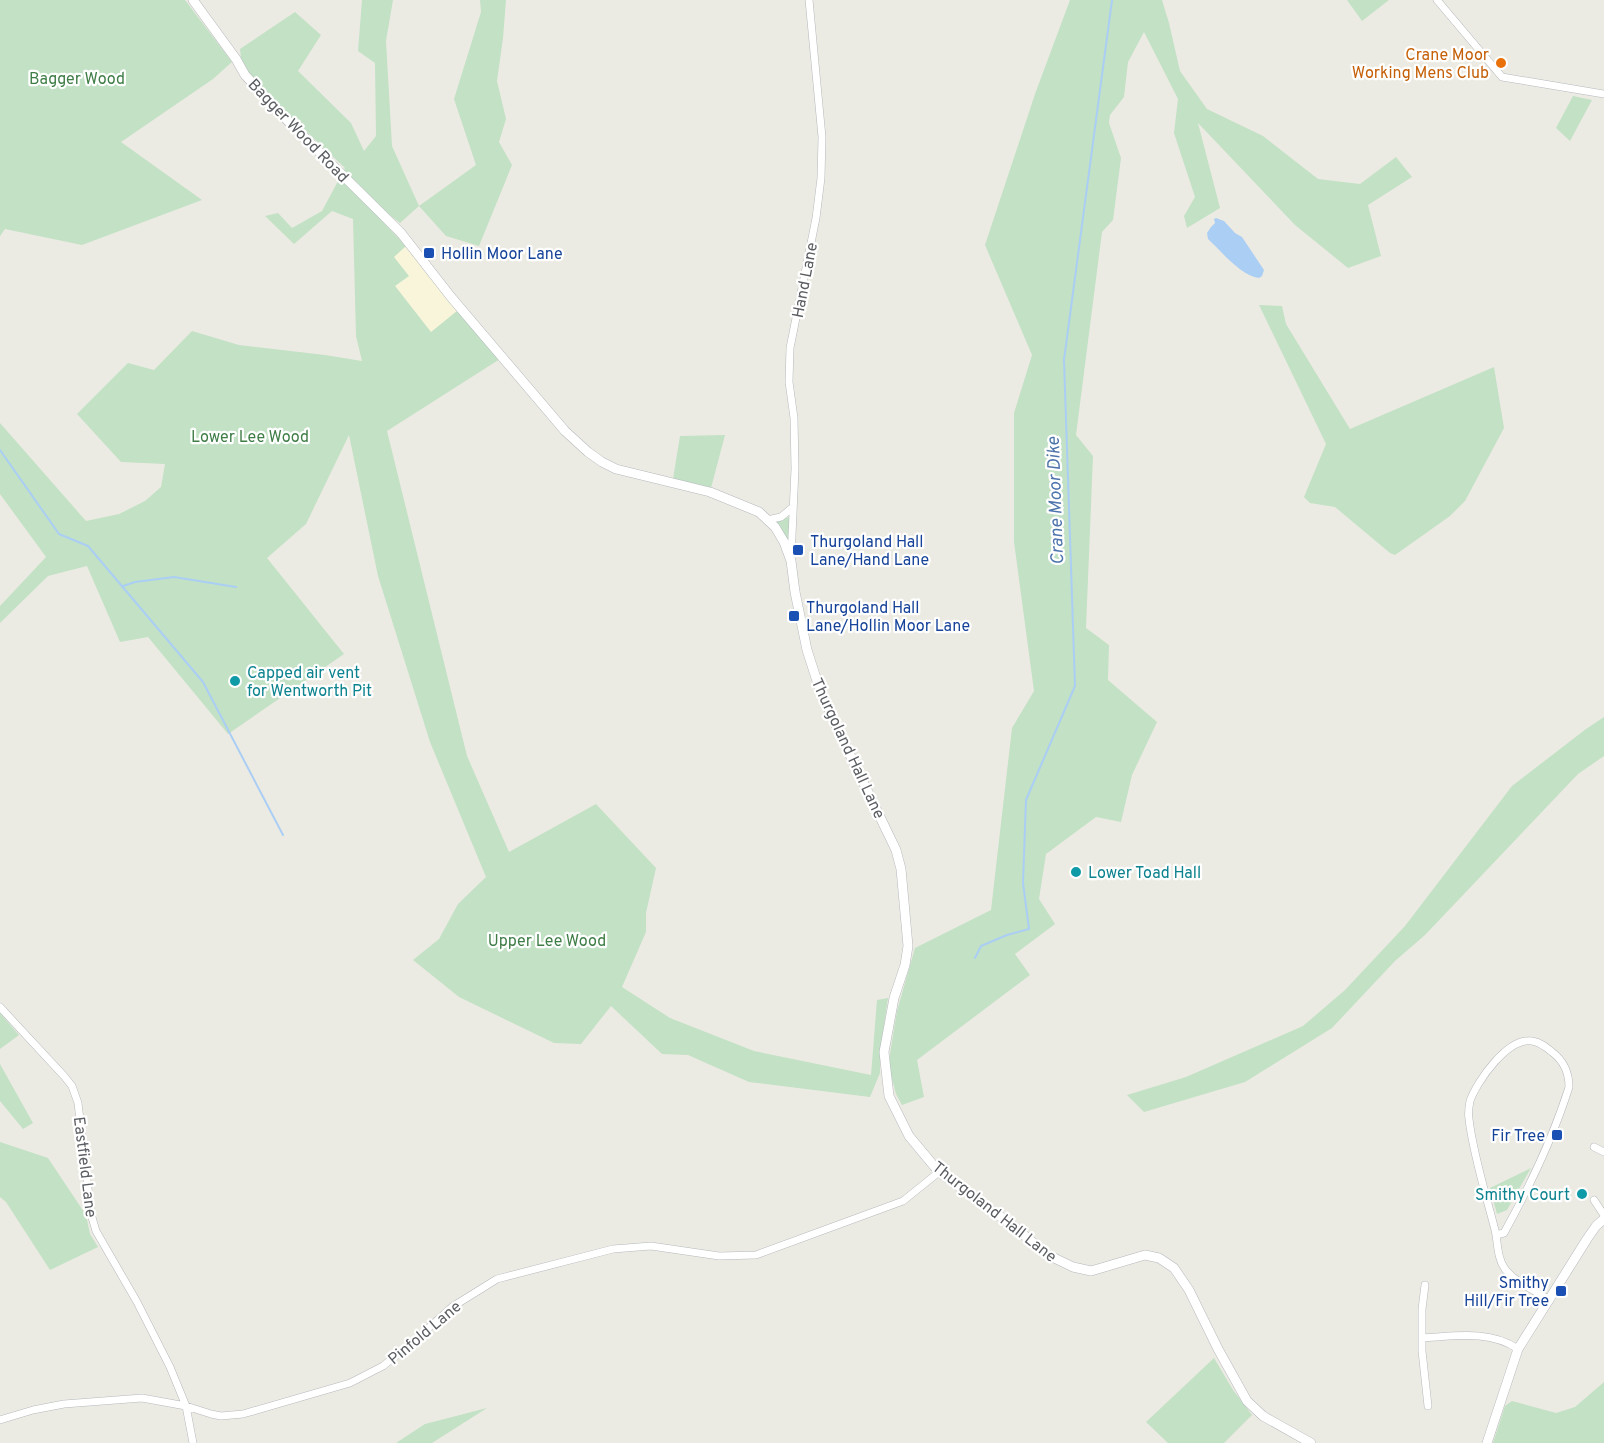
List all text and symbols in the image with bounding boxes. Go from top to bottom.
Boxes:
place label: Crane Moor Working Mens Club [1352,46,1489,84]
marker: Crane Moor Working Mens Club [1494,56,1508,70]
park label: Bagger Wood [29,70,125,90]
street label: Bagger Wood Road [243,75,352,188]
street label: Hand Lane [789,241,823,320]
place label: Hollin Moor Lane [441,245,563,265]
marker: Hollin Moor Lane [422,246,436,260]
park label: Lower Lee Wood [191,428,309,448]
water label: Crane Moor Dike [1043,436,1070,565]
place label: Thurgoland Hall Lane/Hand Lane [810,533,929,571]
marker: Thurgoland Hall Lane/Hand Lane [791,543,805,557]
place label: Thurgoland Hall Lane/Hollin Moor Lane [806,599,970,637]
marker: Thurgoland Hall Lane/Hollin Moor Lane [787,609,801,623]
place label: Capped air vent for Wentworth Pit [247,664,372,702]
marker: Capped air vent for Wentworth Pit [228,674,242,688]
street label: Thurgoland Hall Lane [806,675,889,822]
place label: Lower Toad Hall [1088,864,1201,884]
marker: Lower Toad Hall [1069,865,1083,879]
park label: Upper Lee Wood [488,932,606,952]
street label: Eastfield Lane [68,1116,100,1219]
place label: Fir Tree [1491,1127,1545,1147]
marker: Fir Tree [1550,1128,1564,1142]
street label: Thurgoland Hall Lane [927,1158,1060,1267]
place label: Smithy Court [1475,1186,1570,1206]
marker: Smithy Court [1575,1187,1589,1201]
place label: Smithy Hill/Fir Tree [1464,1274,1549,1312]
marker: Smithy Hill/Fir Tree [1554,1284,1568,1298]
street label: Pinfold Lane [385,1297,466,1370]

